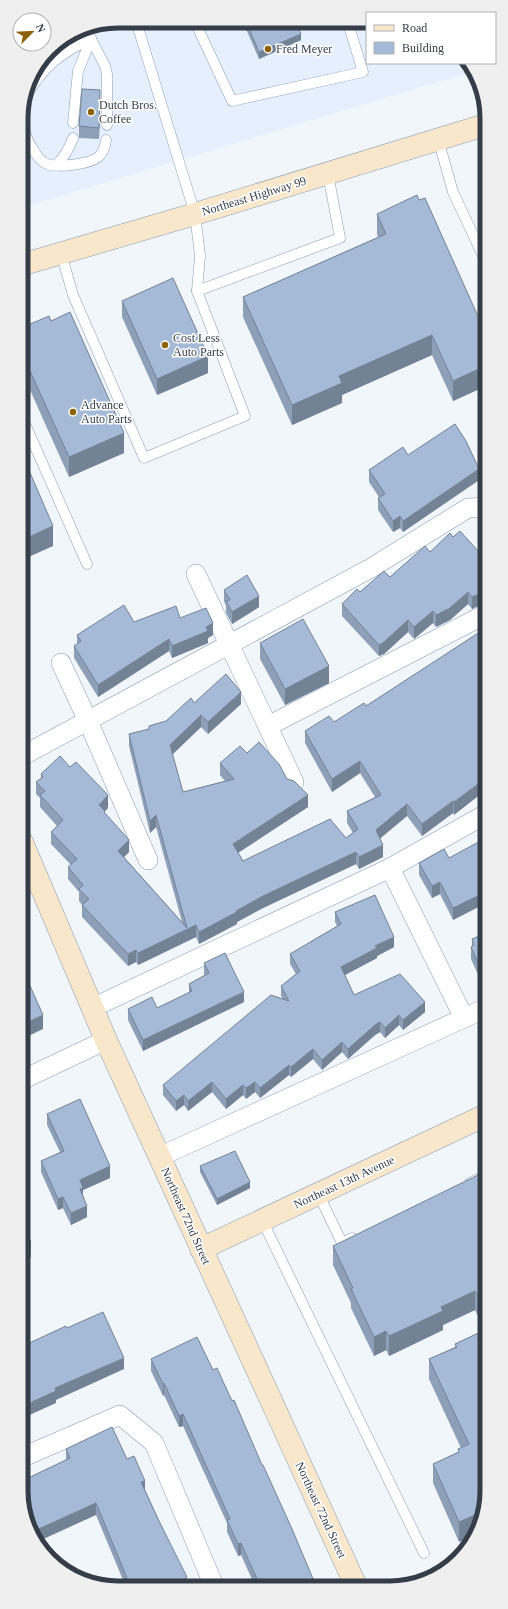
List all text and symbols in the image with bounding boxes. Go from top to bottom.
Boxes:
north arrow [12,12,52,52]
legend [366,12,496,64]
text: Road [402,21,427,35]
text: N [34,22,48,34]
text: Building [402,41,444,55]
place label: Fred Meyer [276,42,332,56]
marker: Fred Meyer [263,44,273,54]
place label: Dutch Bros. Coffee [99,98,157,126]
marker: Dutch Bros. Coffee [86,107,96,117]
street label: Northeast Highway 99 [200,173,308,219]
place label: Cost Less Auto Parts [173,331,224,359]
marker: Cost Less Auto Parts [160,340,170,350]
place label: Advance Auto Parts [81,398,132,426]
marker: Advance Auto Parts [68,407,78,417]
street label: Northeast 13th Avenue [291,1152,397,1212]
street label: Northeast 72nd Street [158,1165,214,1267]
street label: Northeast 72nd Street [293,1460,350,1561]

